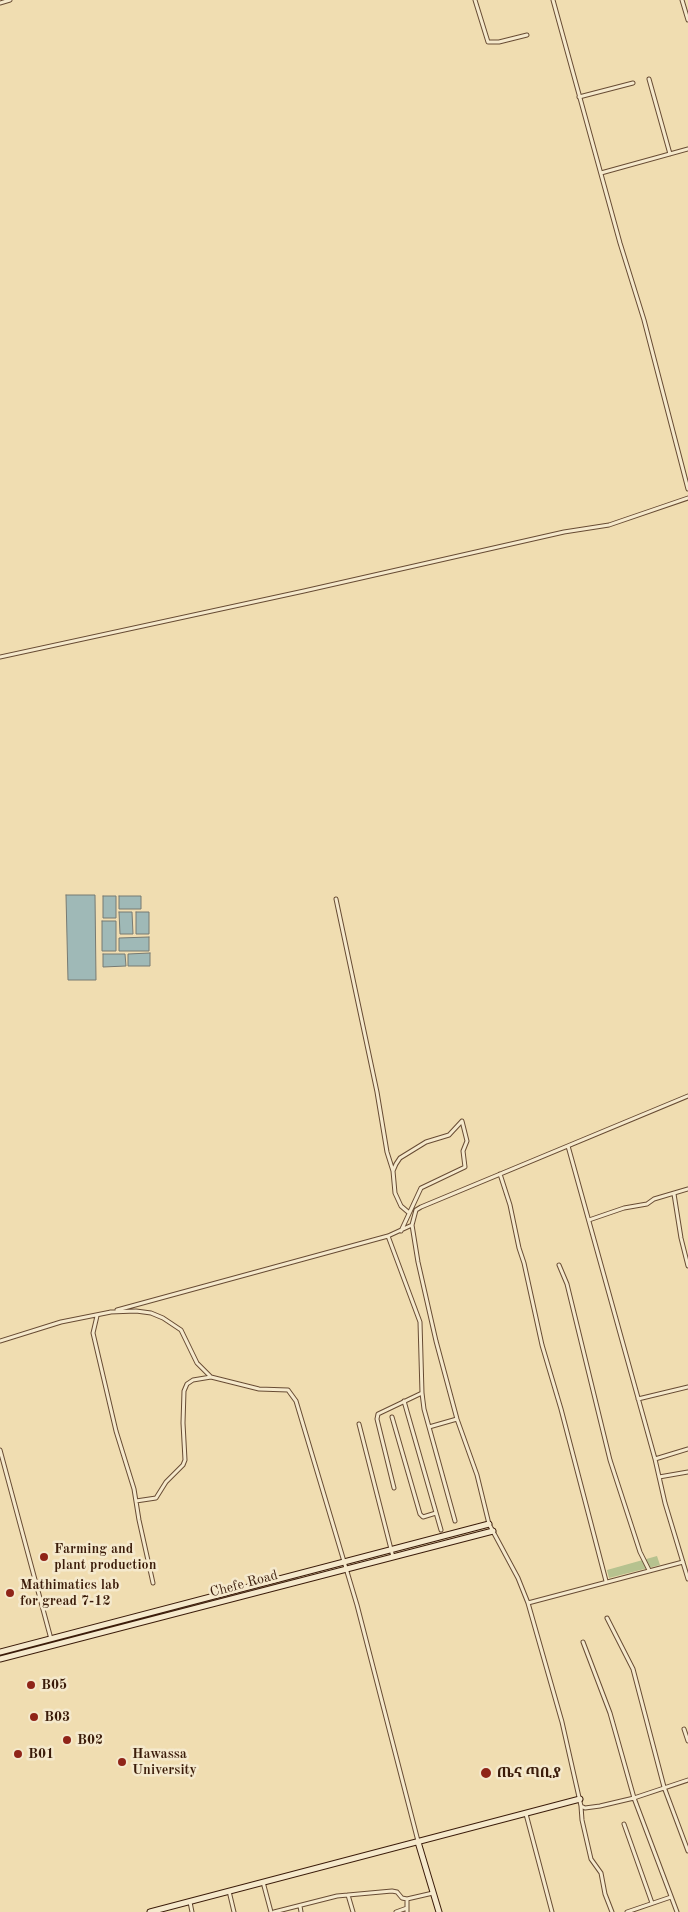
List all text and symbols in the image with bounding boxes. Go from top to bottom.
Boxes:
place label: Farming and plant production [54,1541,156,1574]
marker: Farming and plant production [38,1551,50,1563]
street label: Chefe Road [208,1567,280,1601]
place label: Mathimatics lab for gread 7-12 [20,1577,120,1610]
marker: Mathimatics lab for gread 7-12 [4,1587,16,1599]
place label: B05 [41,1677,67,1693]
marker: B05 [25,1679,37,1691]
place label: B03 [44,1709,70,1725]
marker: B03 [28,1711,40,1723]
place label: B02 [77,1732,103,1748]
marker: B02 [61,1734,73,1746]
place label: B01 [28,1746,54,1762]
place label: Hawassa University [132,1746,197,1778]
marker: B01 [12,1748,24,1760]
marker: Hawassa University [116,1756,128,1768]
place label: ጤና ጣቢያ [497,1765,561,1781]
marker: ጤና ጣቢያ [479,1766,493,1780]

